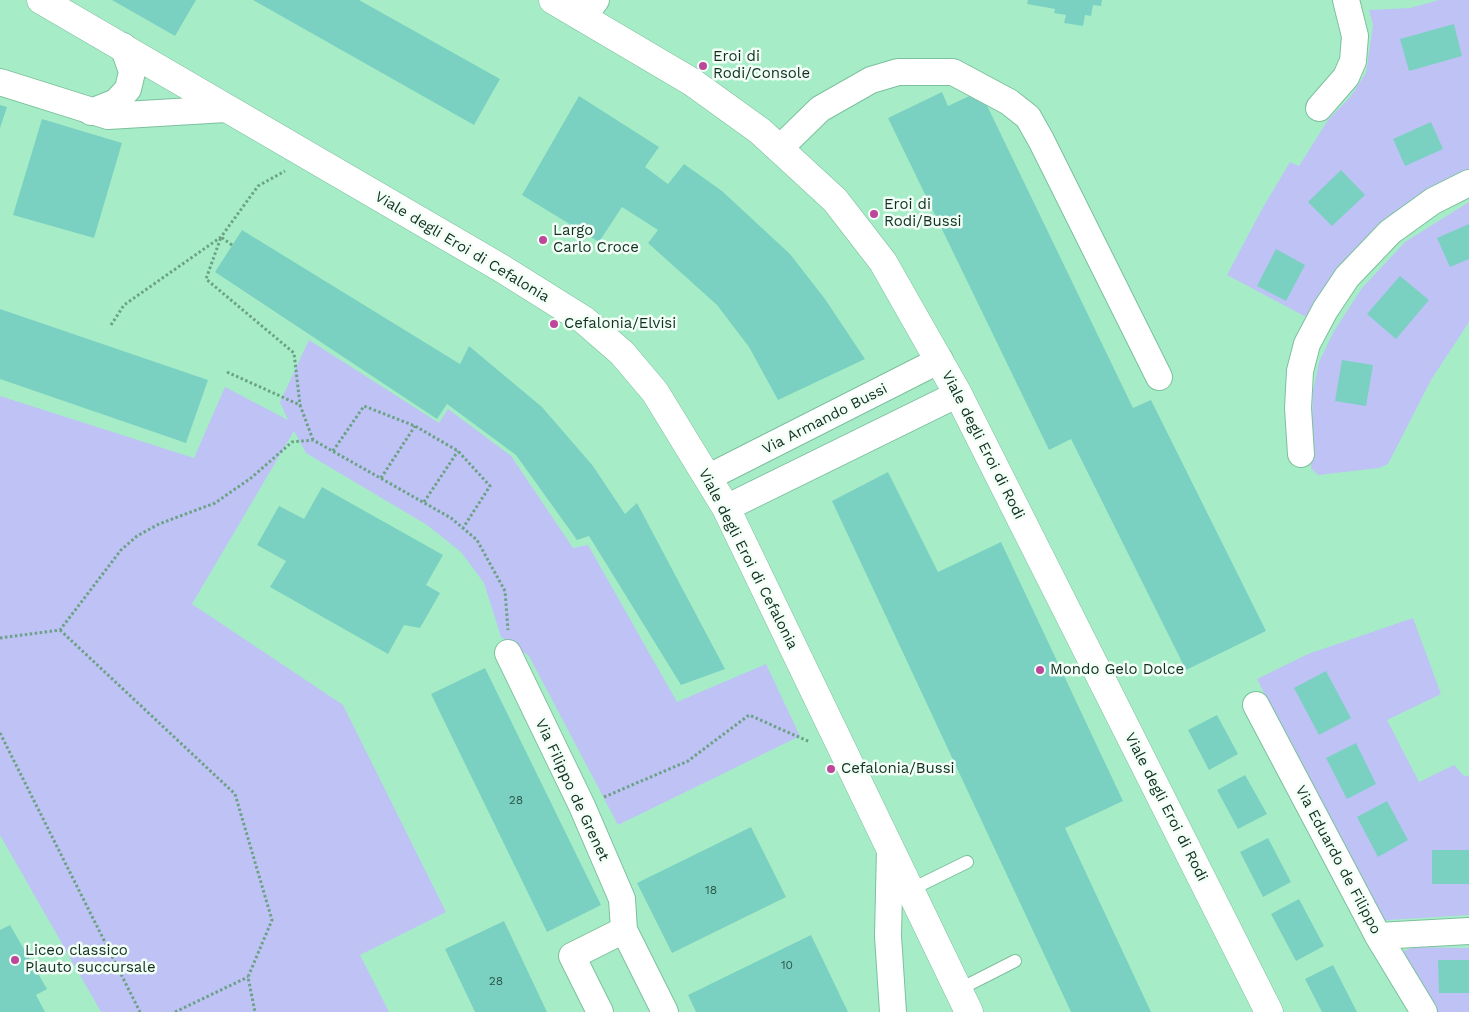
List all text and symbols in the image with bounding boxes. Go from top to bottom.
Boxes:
place label: Eroi di Rodi/Console [713,48,810,83]
marker: Eroi di Rodi/Console [697,60,709,72]
street label: Viale degli Eroi di Cefalonia [371,188,553,306]
place label: Eroi di Rodi/Bussi [884,196,962,231]
marker: Eroi di Rodi/Bussi [868,208,880,220]
place label: Largo Carlo Croce [553,222,639,257]
marker: Largo Carlo Croce [537,234,549,246]
place label: Cefalonia/Elvisi [564,315,676,333]
marker: Cefalonia/Elvisi [548,318,560,330]
street label: Viale degli Eroi di Rodi [938,368,1028,522]
street label: Via Armando Bussi [760,380,890,458]
street label: Viale degli Eroi di Cefalonia [694,466,802,652]
place label: Mondo Gelo Dolce [1050,661,1184,679]
marker: Mondo Gelo Dolce [1034,664,1046,676]
street label: Via Filippo de Grenet [531,716,613,864]
street label: Viale degli Eroi di Rodi [1121,730,1211,884]
place label: Cefalonia/Bussi [841,760,955,778]
marker: Cefalonia/Bussi [825,763,837,775]
street label: Via Eduardo de Filippo [1291,783,1385,937]
house number: 28 [509,793,523,807]
house number: 18 [705,883,717,897]
place label: Liceo classico Plauto succursale [25,942,156,977]
marker: Liceo classico Plauto succursale [9,954,21,966]
house number: 10 [781,958,793,972]
house number: 28 [489,974,503,988]

